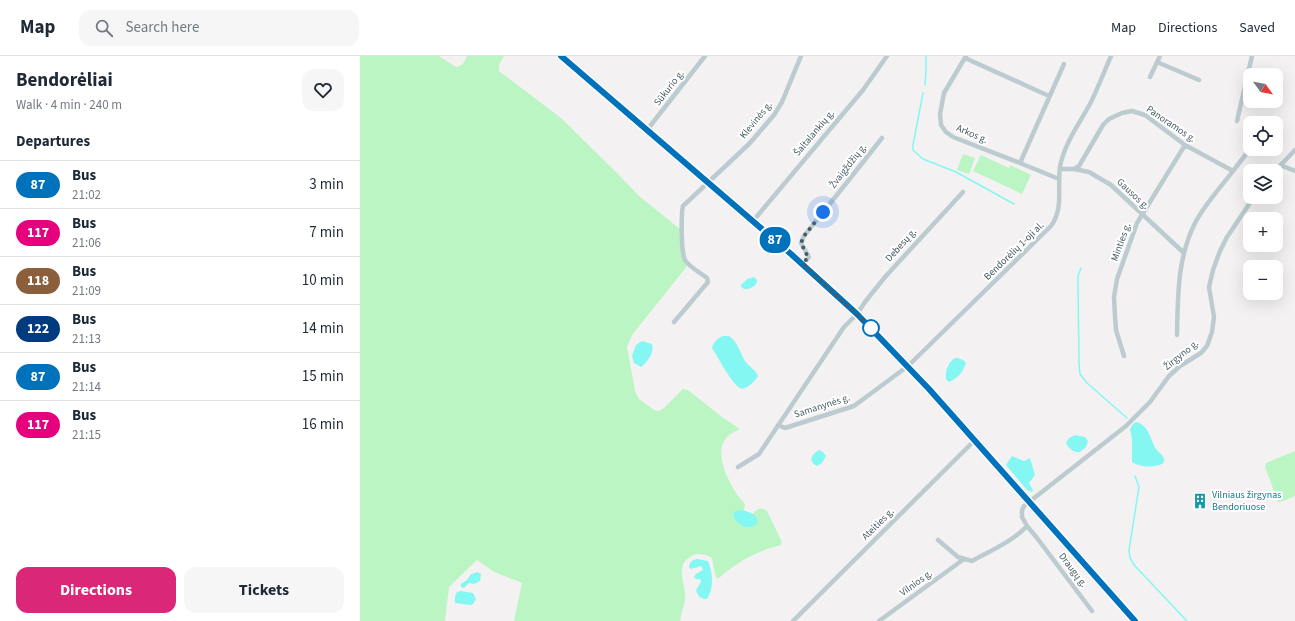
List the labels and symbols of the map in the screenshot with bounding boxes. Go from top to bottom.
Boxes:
street label: Sūkurio g. [651,67,687,109]
north arrow [1243,68,1283,108]
street label: Klevinės g. [737,98,775,142]
street label: Panoramos g. [1144,102,1198,146]
street label: Šaltalankių g. [790,107,838,159]
street label: Arkos g. [954,121,990,147]
street label: Žvaigždžių g. [826,141,870,191]
street label: Gausos g. [1114,175,1152,213]
your location [813,202,833,222]
street label: Bendorėlių 1-oji al. [981,219,1047,283]
street label: Minties g. [1108,221,1134,263]
street label: Debesų g. [882,225,920,265]
line badge: 87 [757,227,793,253]
unlabelled marker [862,319,880,337]
street label: Žirgyno g. [1160,336,1202,374]
street label: Samanynės g. [792,390,852,422]
place label: Vilniaus žirgynas Bendoriuose [1212,488,1281,514]
building icon: Vilniaus žirgynas Bendoriuose [1191,492,1209,510]
street label: Ateities g. [859,505,897,543]
street label: Draugų g. [1055,550,1091,590]
street label: Vilnios g. [897,566,935,600]

